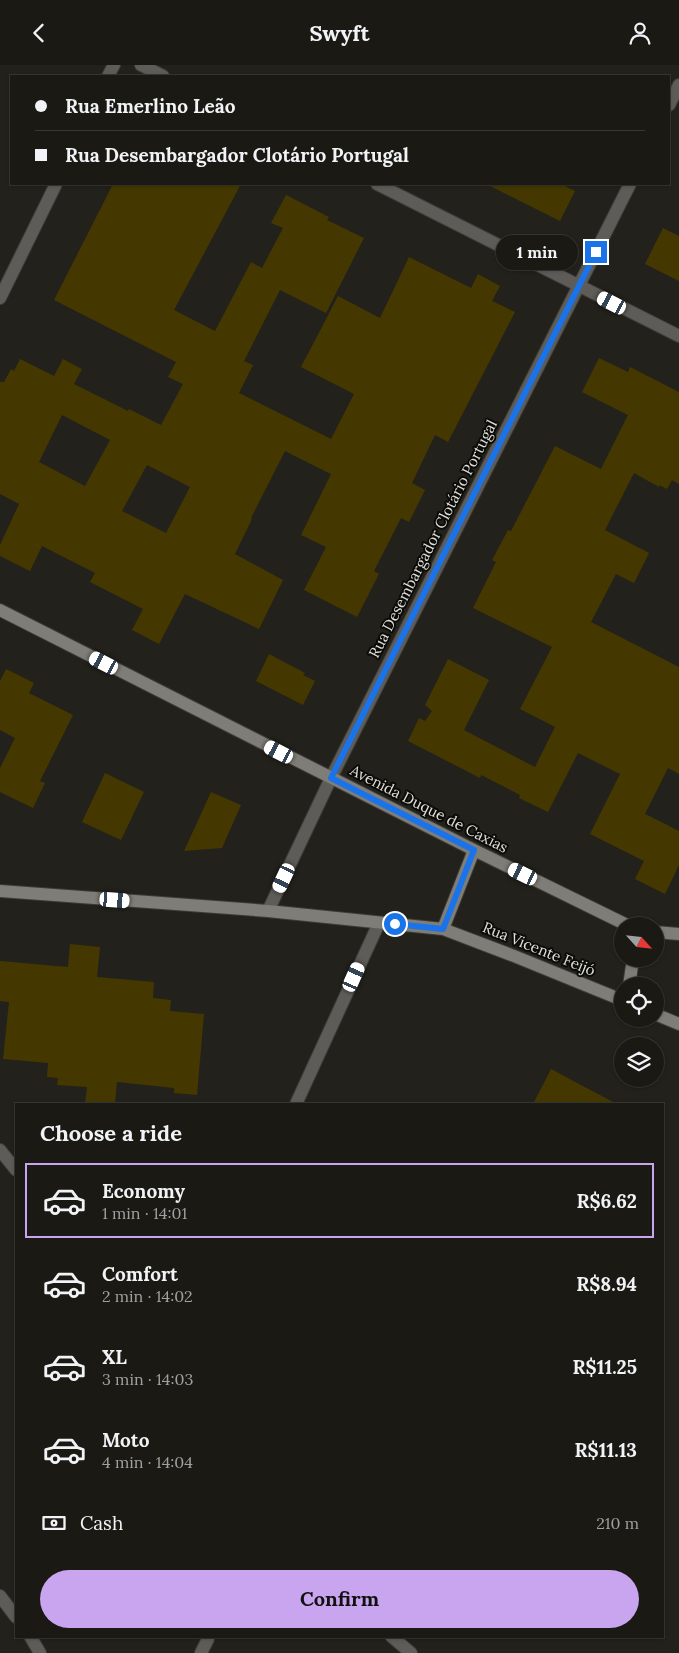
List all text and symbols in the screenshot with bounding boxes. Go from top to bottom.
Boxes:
icon: back [25,19,53,47]
text: Swyft [309,19,370,47]
icon: person [626,19,654,47]
text: Rua Emerlino Leão [65,94,235,118]
text: Rua Desembargador Clotário Portugal [65,143,409,167]
callout: 1 min [496,235,578,269]
route end [585,241,607,263]
text: 1 min [517,242,557,262]
car [595,290,628,316]
street label: Rua Desembargador Clotário Portugal [364,417,501,661]
car [87,650,120,676]
car [262,739,295,765]
street label: Avenida Duque de Caxias [346,760,511,857]
car [270,861,297,895]
car [506,861,539,887]
car [99,891,130,909]
route start [384,913,406,935]
street label: Rua Vicente Feijó [480,917,598,980]
north arrow [614,917,664,967]
map controls [614,917,664,1087]
car [341,960,366,994]
button: locate [614,977,664,1027]
button: layers [614,1037,664,1087]
text: Choose a ride [40,1119,182,1147]
icon: car [42,1178,87,1223]
text: Economy [102,1179,185,1203]
text: R$6.62 [576,1189,637,1213]
text: 1 min · 14:01 [102,1203,187,1223]
icon: car [42,1261,87,1306]
text: Comfort [102,1262,178,1286]
text: R$8.94 [576,1272,637,1296]
text: 2 min · 14:02 [102,1286,193,1306]
icon: car [42,1344,87,1389]
text: XL [102,1345,127,1369]
text: R$11.25 [573,1355,637,1379]
text: 3 min · 14:03 [102,1369,193,1389]
icon: car [42,1427,87,1472]
text: Moto [102,1428,149,1452]
text: R$11.13 [575,1438,637,1462]
text: 4 min · 14:04 [102,1452,193,1472]
icon: cash [40,1509,68,1537]
text: Cash [80,1511,123,1535]
text: 210 m [596,1513,639,1533]
button: Confirm [40,1570,639,1628]

